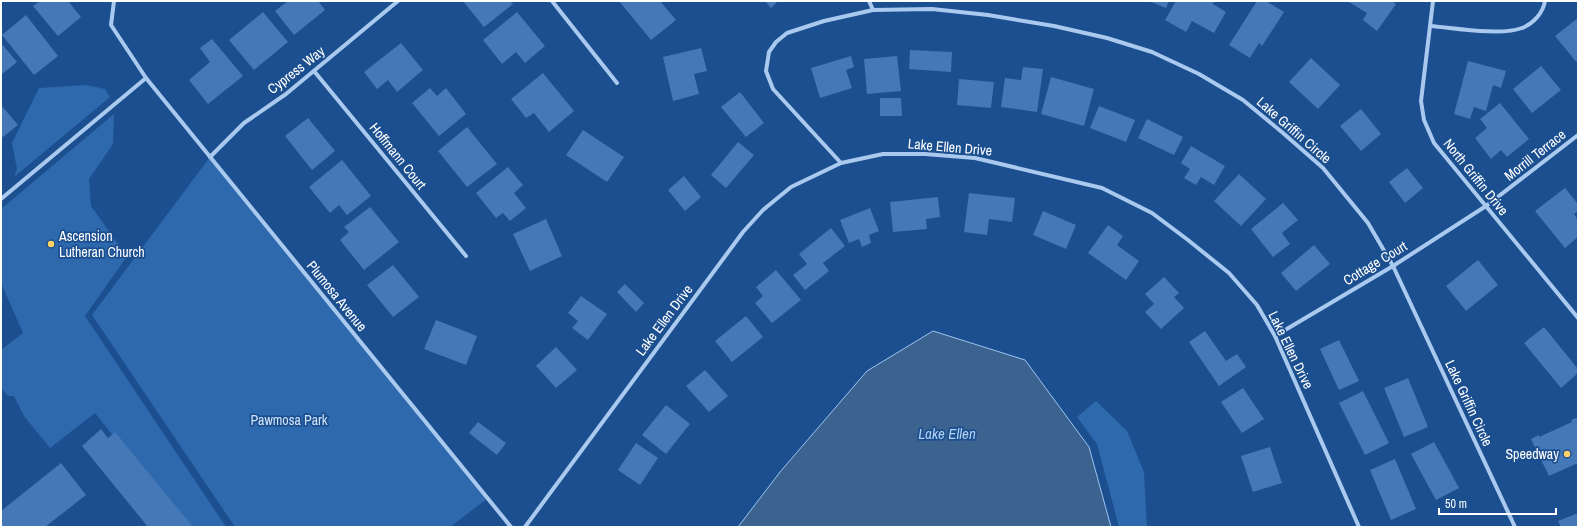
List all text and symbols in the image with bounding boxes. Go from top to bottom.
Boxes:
street label: Cypress Way [264,42,328,98]
street label: Lake Griffin Circle [1253,93,1335,167]
street label: Hoffmann Court [366,119,430,193]
street label: Morrill Terrace [1501,125,1569,185]
street label: Lake Ellen Drive [907,134,993,160]
street label: North Griffin Drive [1440,135,1512,219]
place label: Ascension Lutheran Church [58,227,145,261]
street label: Cottage Court [1340,237,1410,289]
marker: Ascension Lutheran Church [46,239,56,249]
street label: Plumosa Avenue [303,257,371,335]
street label: Lake Ellen Drive [631,281,697,359]
street label: Lake Ellen Drive [1264,308,1318,392]
street label: Lake Griffin Circle [1441,357,1497,449]
park label: Pawmosa Park [250,411,328,429]
water label: Lake Ellen [918,423,976,444]
place label: Speedway [1505,445,1559,463]
marker: Speedway [1562,449,1572,459]
scale bar [1439,490,1556,516]
text: 50 m [1445,496,1467,512]

